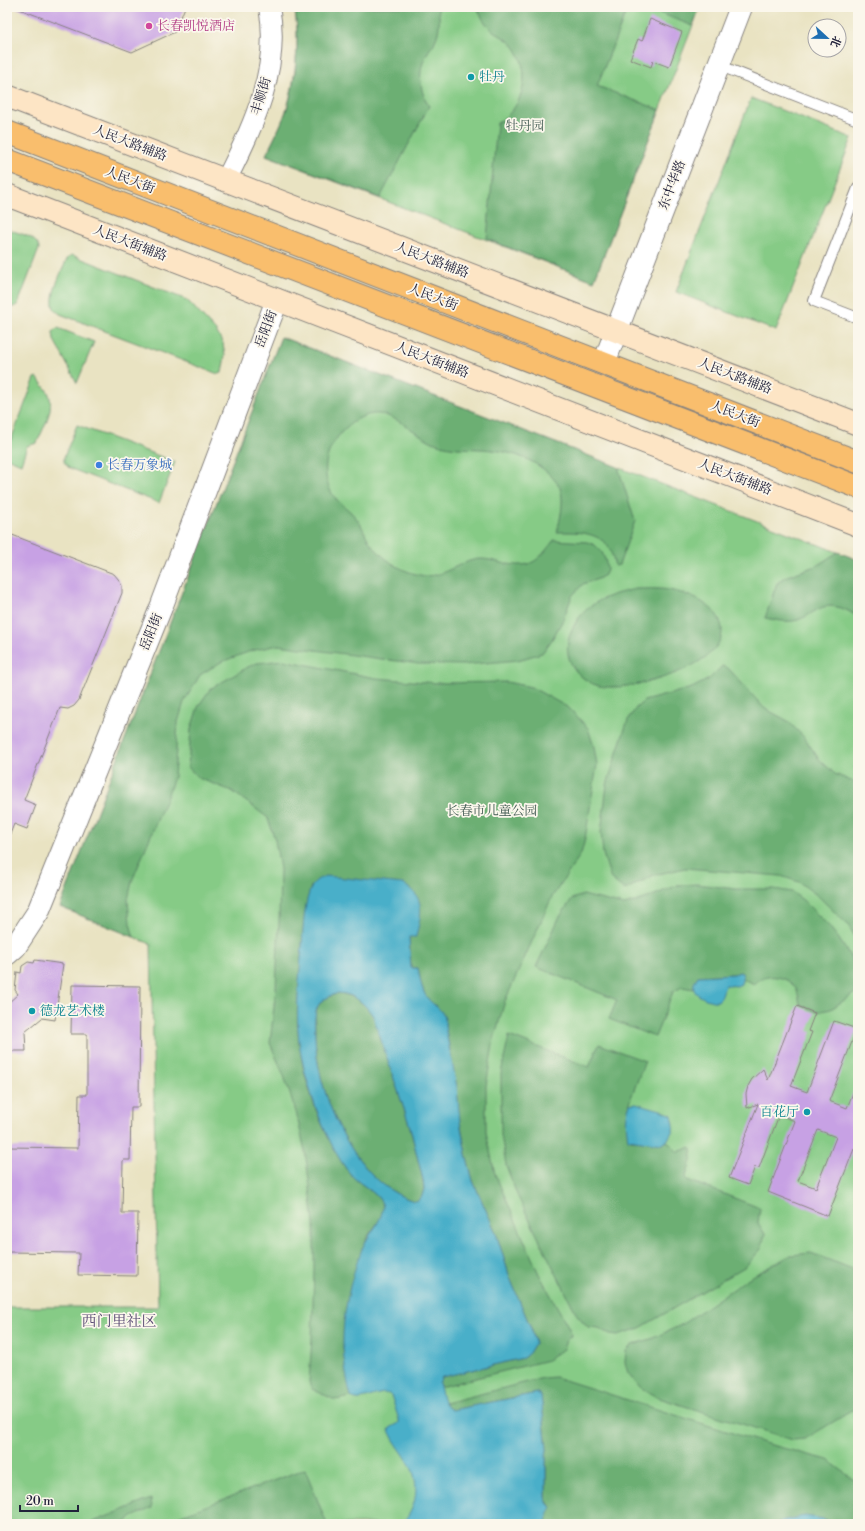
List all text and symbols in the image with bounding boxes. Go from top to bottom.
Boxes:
place label: 长春凯悦酒店 [157,18,235,34]
north arrow [807,18,847,58]
marker: 长春凯悦酒店 [144,21,154,31]
text: 北 [827,34,844,49]
place label: 牡丹 [479,69,505,85]
marker: 牡丹 [466,72,476,82]
street label: 丰顺街 [248,75,274,117]
park label: 牡丹园 [505,118,545,134]
street label: 人民大路辅路 [91,122,169,164]
street label: 东中华路 [655,158,689,212]
street label: 人民大街 [103,163,157,197]
street label: 人民大街辅路 [91,222,169,264]
street label: 人民大路辅路 [393,239,471,281]
street label: 人民大街 [406,280,460,314]
street label: 岳阳街 [252,308,280,350]
street label: 人民大街辅路 [393,339,471,381]
street label: 人民大路辅路 [696,355,774,397]
street label: 人民大街 [708,397,762,431]
street label: 人民大街辅路 [696,456,774,498]
place label: 长春万象城 [107,457,172,473]
marker: 长春万象城 [94,460,104,470]
street label: 岳阳街 [136,611,166,653]
park label: 长春市儿童公园 [446,803,538,819]
place label: 德龙艺术楼 [40,1003,105,1019]
marker: 德龙艺术楼 [27,1006,37,1016]
place label: 百花厅 [760,1104,799,1120]
marker: 百花厅 [802,1107,812,1117]
district label: 西门里社区 [81,1312,157,1331]
scale bar [20,1487,78,1513]
text: 20 m [26,1494,54,1509]

